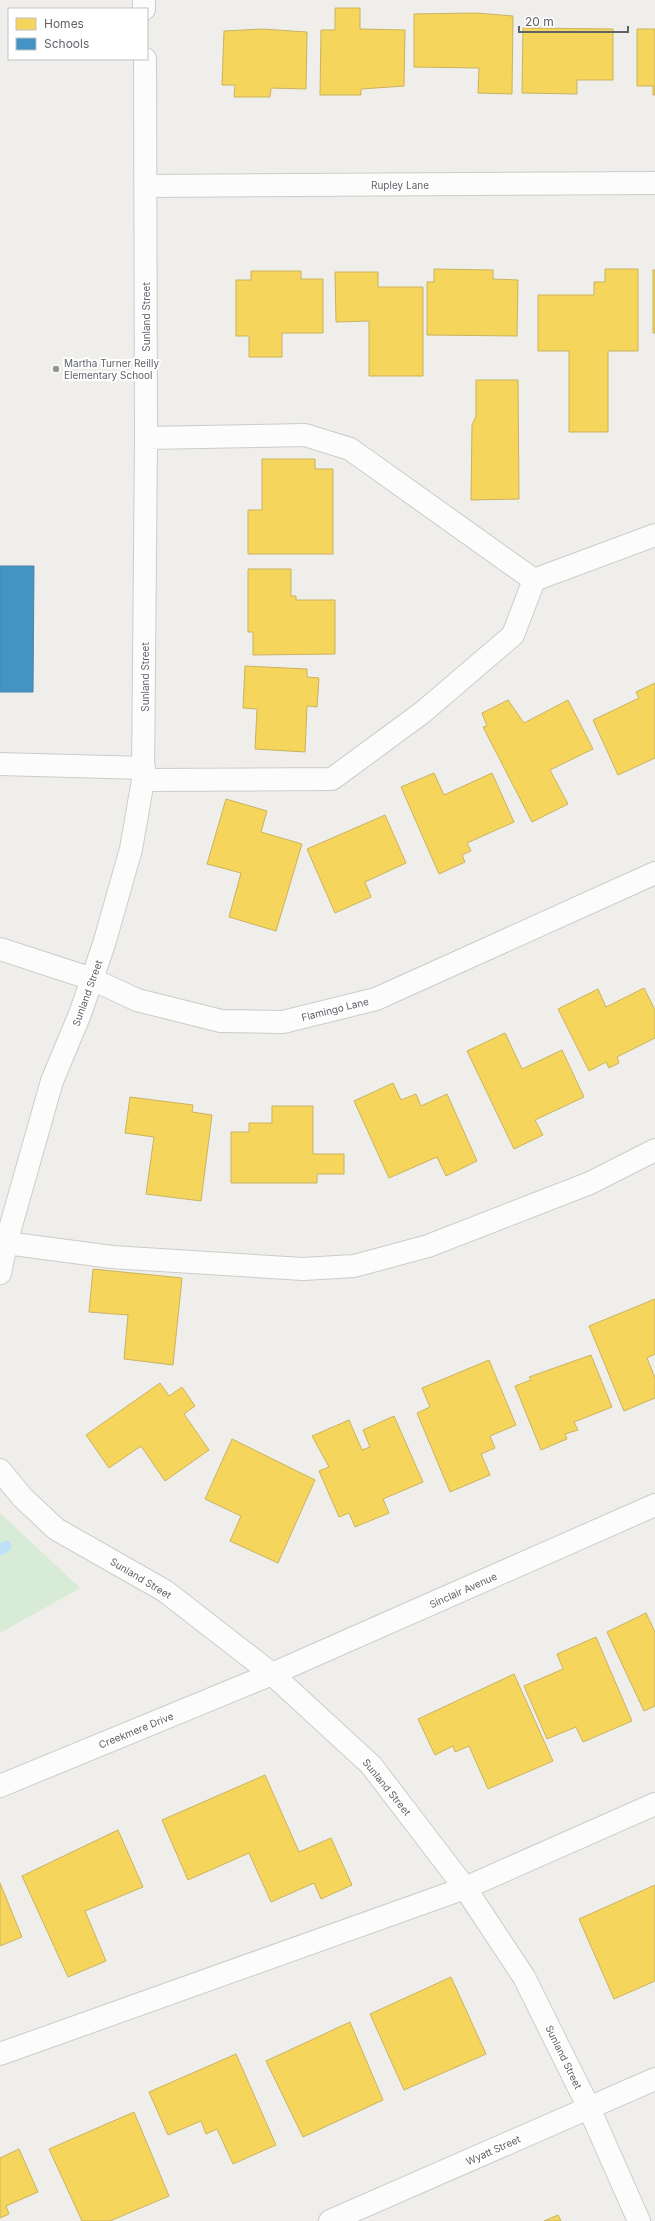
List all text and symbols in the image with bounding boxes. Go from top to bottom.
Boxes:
legend [8,8,148,60]
scale bar [519,8,628,34]
text: 20 m [525,14,554,29]
text: Homes [44,16,84,31]
text: Schools [44,36,89,51]
street label: Rupley Lane [371,179,429,191]
street label: Sunland Street [140,282,152,352]
place label: Martha Turner Reilly Elementary School [64,357,159,381]
marker: Martha Turner Reilly Elementary School [51,364,61,374]
street label: Sunland Street [139,642,151,712]
street label: Sunland Street [70,958,105,1028]
street label: Flamingo Lane [300,995,370,1023]
street label: Sunland Street [108,1555,174,1601]
street label: Sinclair Avenue [427,1570,499,1610]
street label: Creekmere Drive [97,1709,175,1750]
street label: Sunland Street [361,1756,414,1818]
street label: Sunland Street [543,2023,585,2091]
street label: Wyatt Street [464,2132,523,2167]

